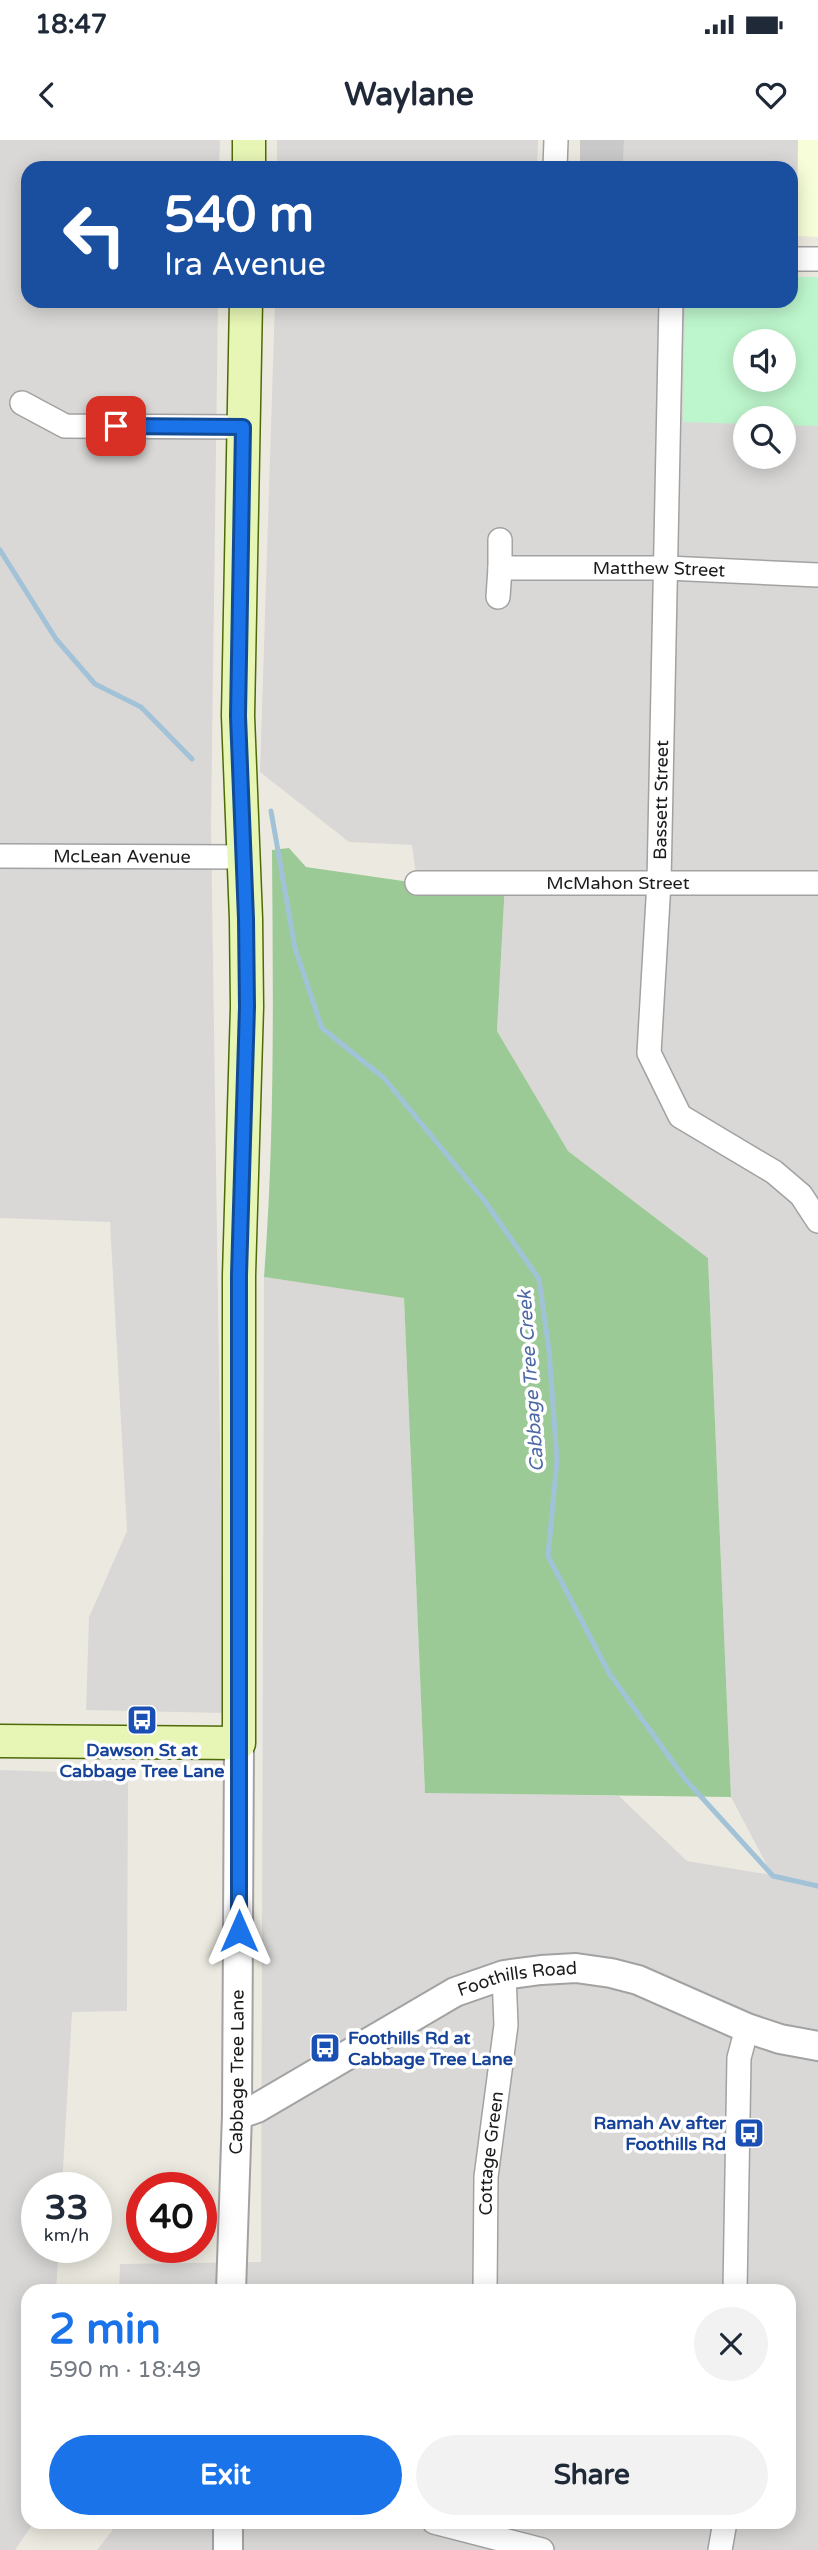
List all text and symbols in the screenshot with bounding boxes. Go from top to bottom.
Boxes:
text: 18:47 [35,9,107,40]
icon: back [28,76,66,114]
text: Waylane [344,76,474,114]
icon: heart [752,76,790,114]
text: 540 m [164,186,314,245]
icon: left [49,189,140,280]
text: Ira Avenue [164,246,326,284]
map controls [733,329,796,469]
button: sound [733,329,796,392]
pin [86,396,146,456]
button: search [733,406,796,469]
icon: arrive [97,407,135,445]
street label: Matthew Street [593,557,726,582]
street label: Bassett Street [649,740,673,860]
street label: McLean Avenue [53,845,191,868]
street label: McMahon Street [546,872,690,894]
water label: Cabbage Tree Creek [514,1288,548,1473]
bus stop icon: Dawson St at Cabbage Tree Lane [125,1703,159,1737]
place label: Dawson St at Cabbage Tree Lane [60,1739,224,1782]
position arrow [202,1894,276,1968]
street label: Foothills Road [455,1957,578,2001]
street label: Cabbage Tree Lane [225,1990,249,2155]
place label: Foothills Rd at Cabbage Tree Lane [348,2027,513,2070]
bus stop icon: Foothills Rd at Cabbage Tree Lane [308,2031,342,2065]
street label: Cottage Green [475,2090,508,2216]
place label: Ramah Av after Foothills Rd [593,2112,727,2155]
bus stop icon: Ramah Av after Foothills Rd [732,2116,766,2150]
speed limit sign: 40 [126,2172,217,2263]
text: 33 [45,2187,88,2229]
text: km/h [44,2224,89,2246]
text: 2 min [49,2304,161,2355]
button: close [694,2307,768,2381]
text: 590 m · 18:49 [49,2356,201,2384]
button: Exit [49,2435,402,2515]
button: Share [416,2435,768,2515]

